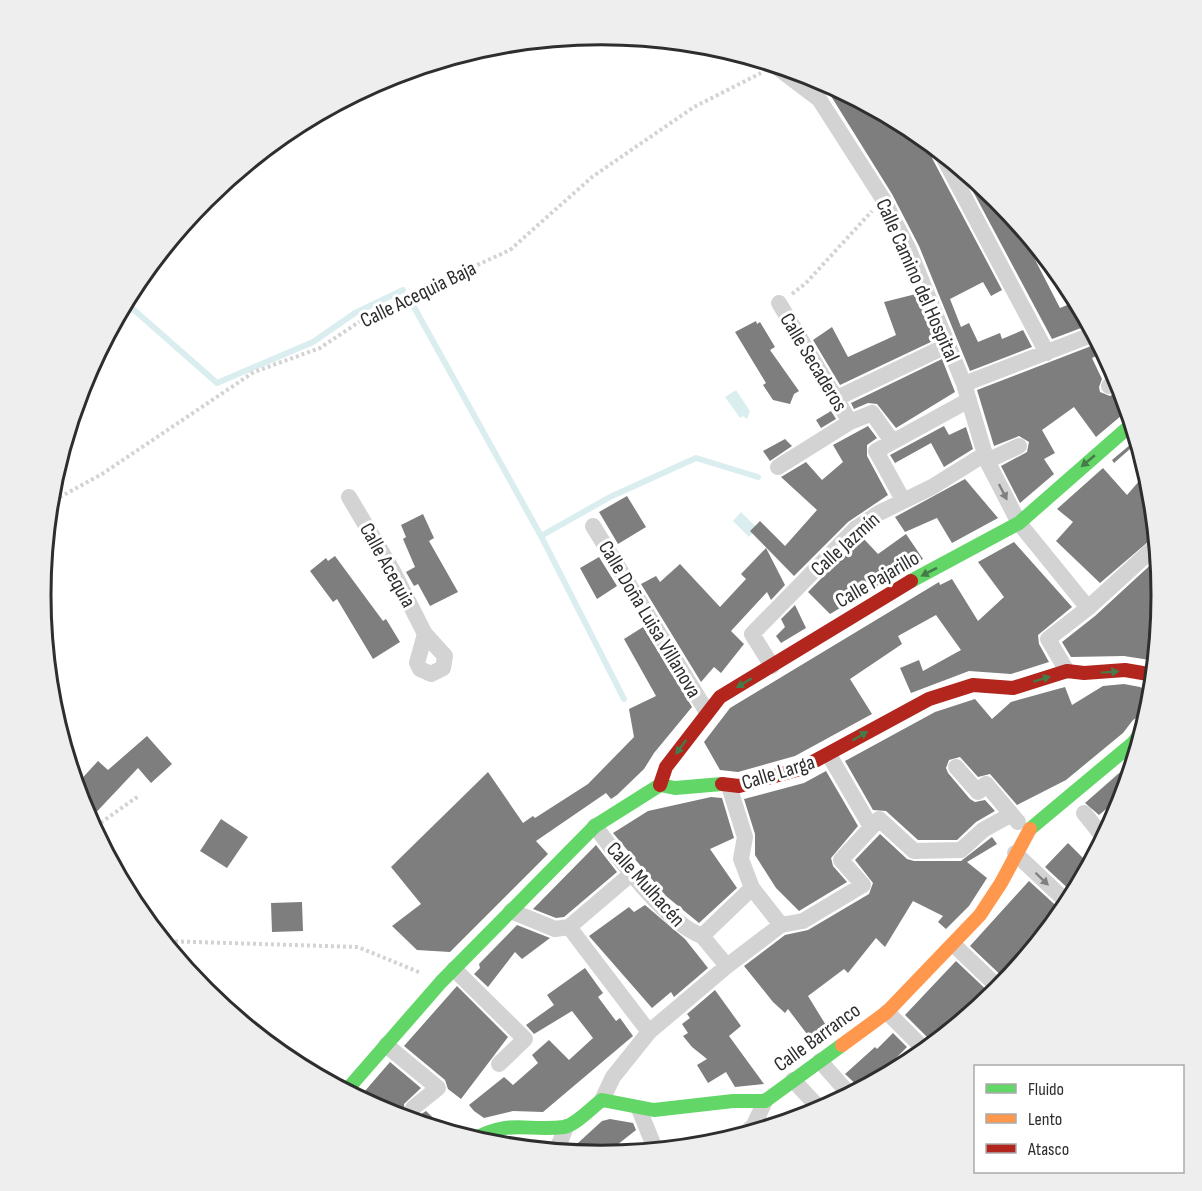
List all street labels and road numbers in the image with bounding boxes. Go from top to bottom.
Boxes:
street label: Calle Camino del Hospital [870,195,965,366]
street label: Calle Acequia Baja [356,256,480,333]
street label: Calle Secaderos [774,309,853,416]
street label: Calle Jazmín [806,507,885,582]
street label: Calle Acequia [354,518,421,612]
street label: Calle Doña Luisa Villanova [593,536,706,702]
street label: Calle Pajarillo [831,545,924,613]
street label: Calle Larga [739,750,818,795]
street label: Calle Mulhacén [601,837,690,932]
street label: Calle Barranco [769,998,865,1077]

